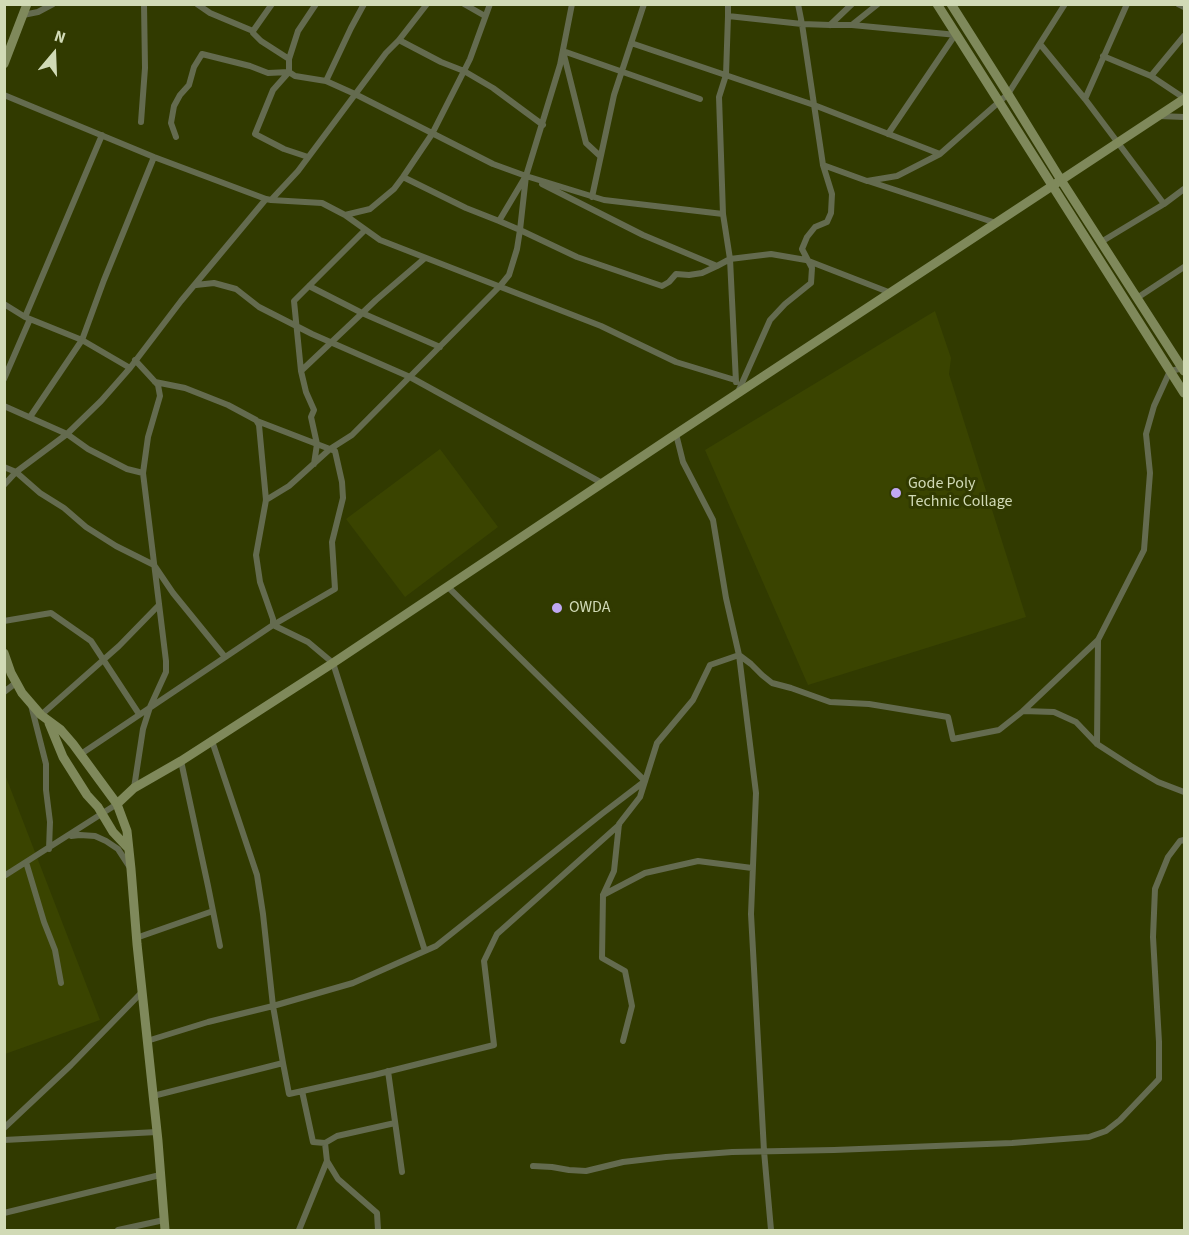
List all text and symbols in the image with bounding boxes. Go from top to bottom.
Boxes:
north arrow [24,24,84,84]
text: N [51,25,68,49]
place label: Gode Poly Technic Collage [908,474,1012,512]
marker: Gode Poly Technic Collage [889,486,903,500]
place label: OWDA [569,598,610,618]
marker: OWDA [550,601,564,615]

